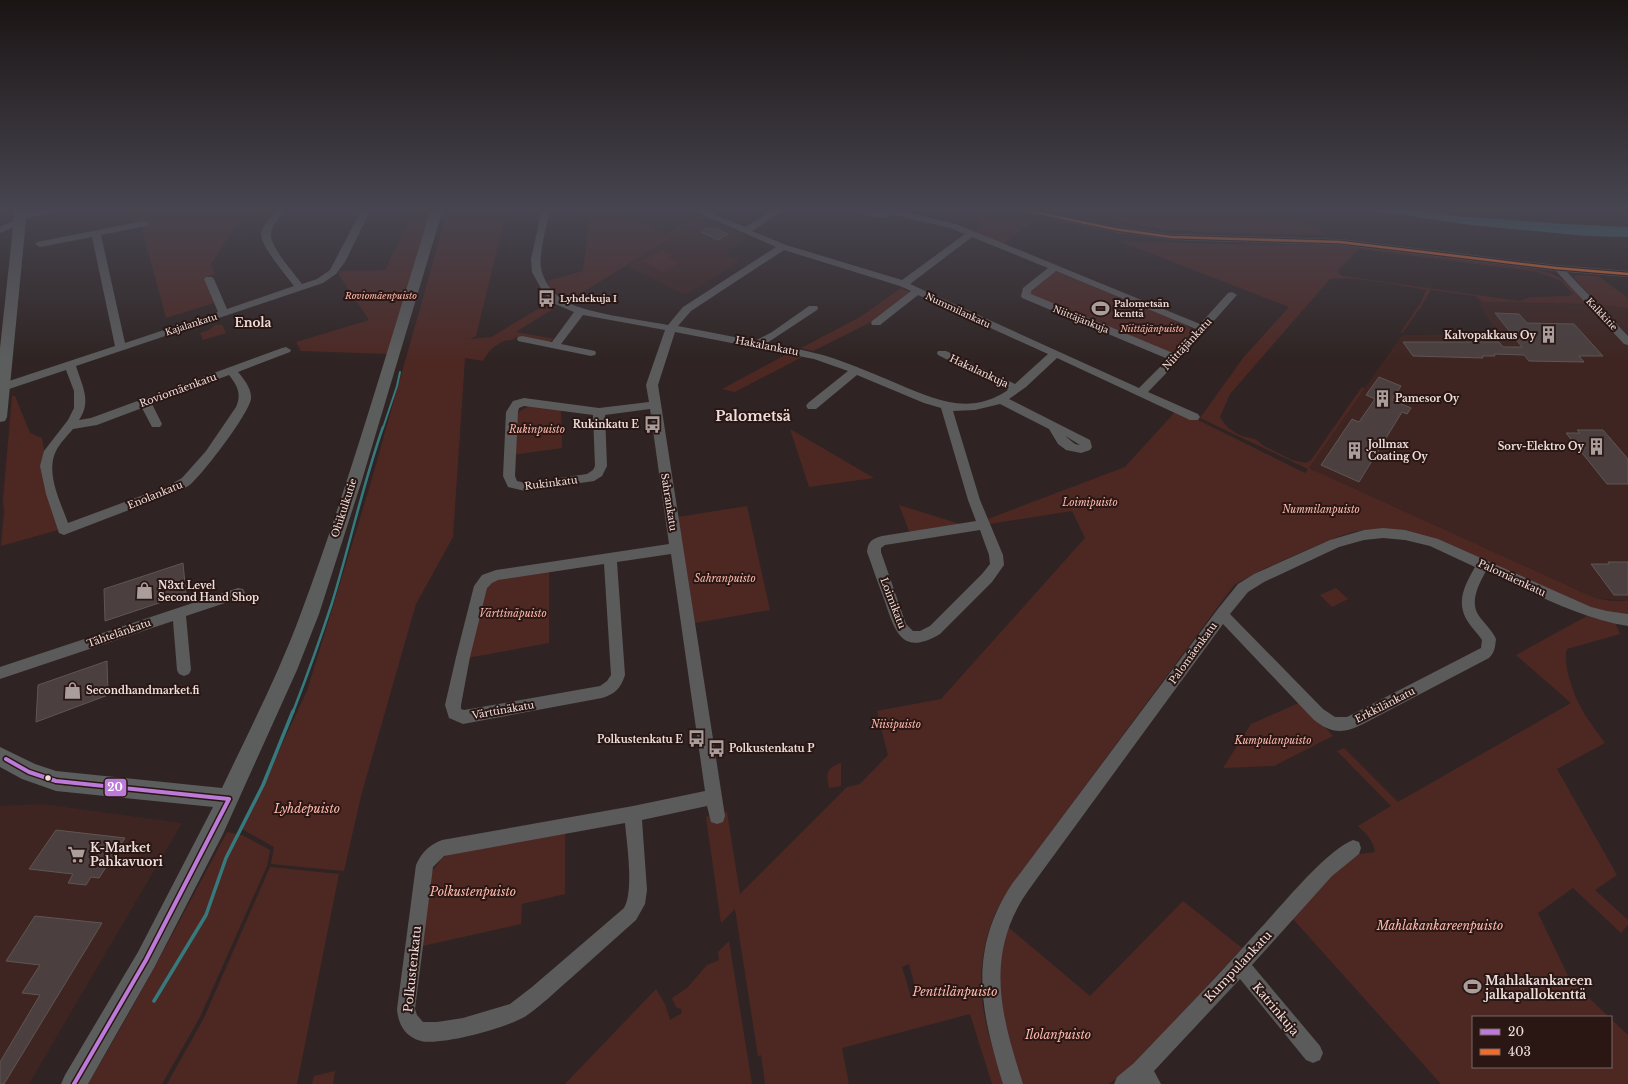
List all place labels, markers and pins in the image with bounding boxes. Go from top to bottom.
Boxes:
bus stop icon: Lyhdekuja I [537,288,557,308]
place label: Lyhdekuja I [560,293,617,304]
sports icon: Palometsän kenttä [1091,298,1111,318]
place label: Palometsän kenttä [1114,298,1170,319]
building icon: Kalvopakkaus Oy [1539,325,1559,345]
place label: Kalvopakkaus Oy [1444,329,1537,342]
building icon: Pamesor Oy [1372,388,1392,408]
place label: Pamesor Oy [1395,392,1460,405]
bus stop icon: Rukinkatu E [642,414,662,434]
place label: Rukinkatu E [573,418,639,431]
building icon: Sorv-Elektro Oy [1587,436,1607,456]
place label: Jollmax Coating Oy [1366,438,1428,463]
building icon: Jollmax Coating Oy [1345,440,1365,460]
place label: Sorv-Elektro Oy [1498,440,1585,453]
place label: N3xt Level Second Hand Shop [158,579,259,604]
shop icon: N3xt Level Second Hand Shop [135,581,155,601]
shop icon: Secondhandmarket.fi [63,680,83,700]
place label: Secondhandmarket.fi [86,684,199,697]
bus stop icon: Polkustenkatu E [686,729,706,749]
place label: Polkustenkatu E [597,733,683,746]
bus stop icon: Polkustenkatu P [706,738,726,758]
place label: Polkustenkatu P [729,742,815,755]
unlabelled marker [43,773,53,783]
place label: K-Market Pahkavuori [90,840,163,869]
supermarket icon: K-Market Pahkavuori [67,844,87,864]
place label: Mahlakankareen jalkapallokenttä [1483,973,1593,1002]
sports icon: Mahlakankareen jalkapallokenttä [1462,977,1482,997]

